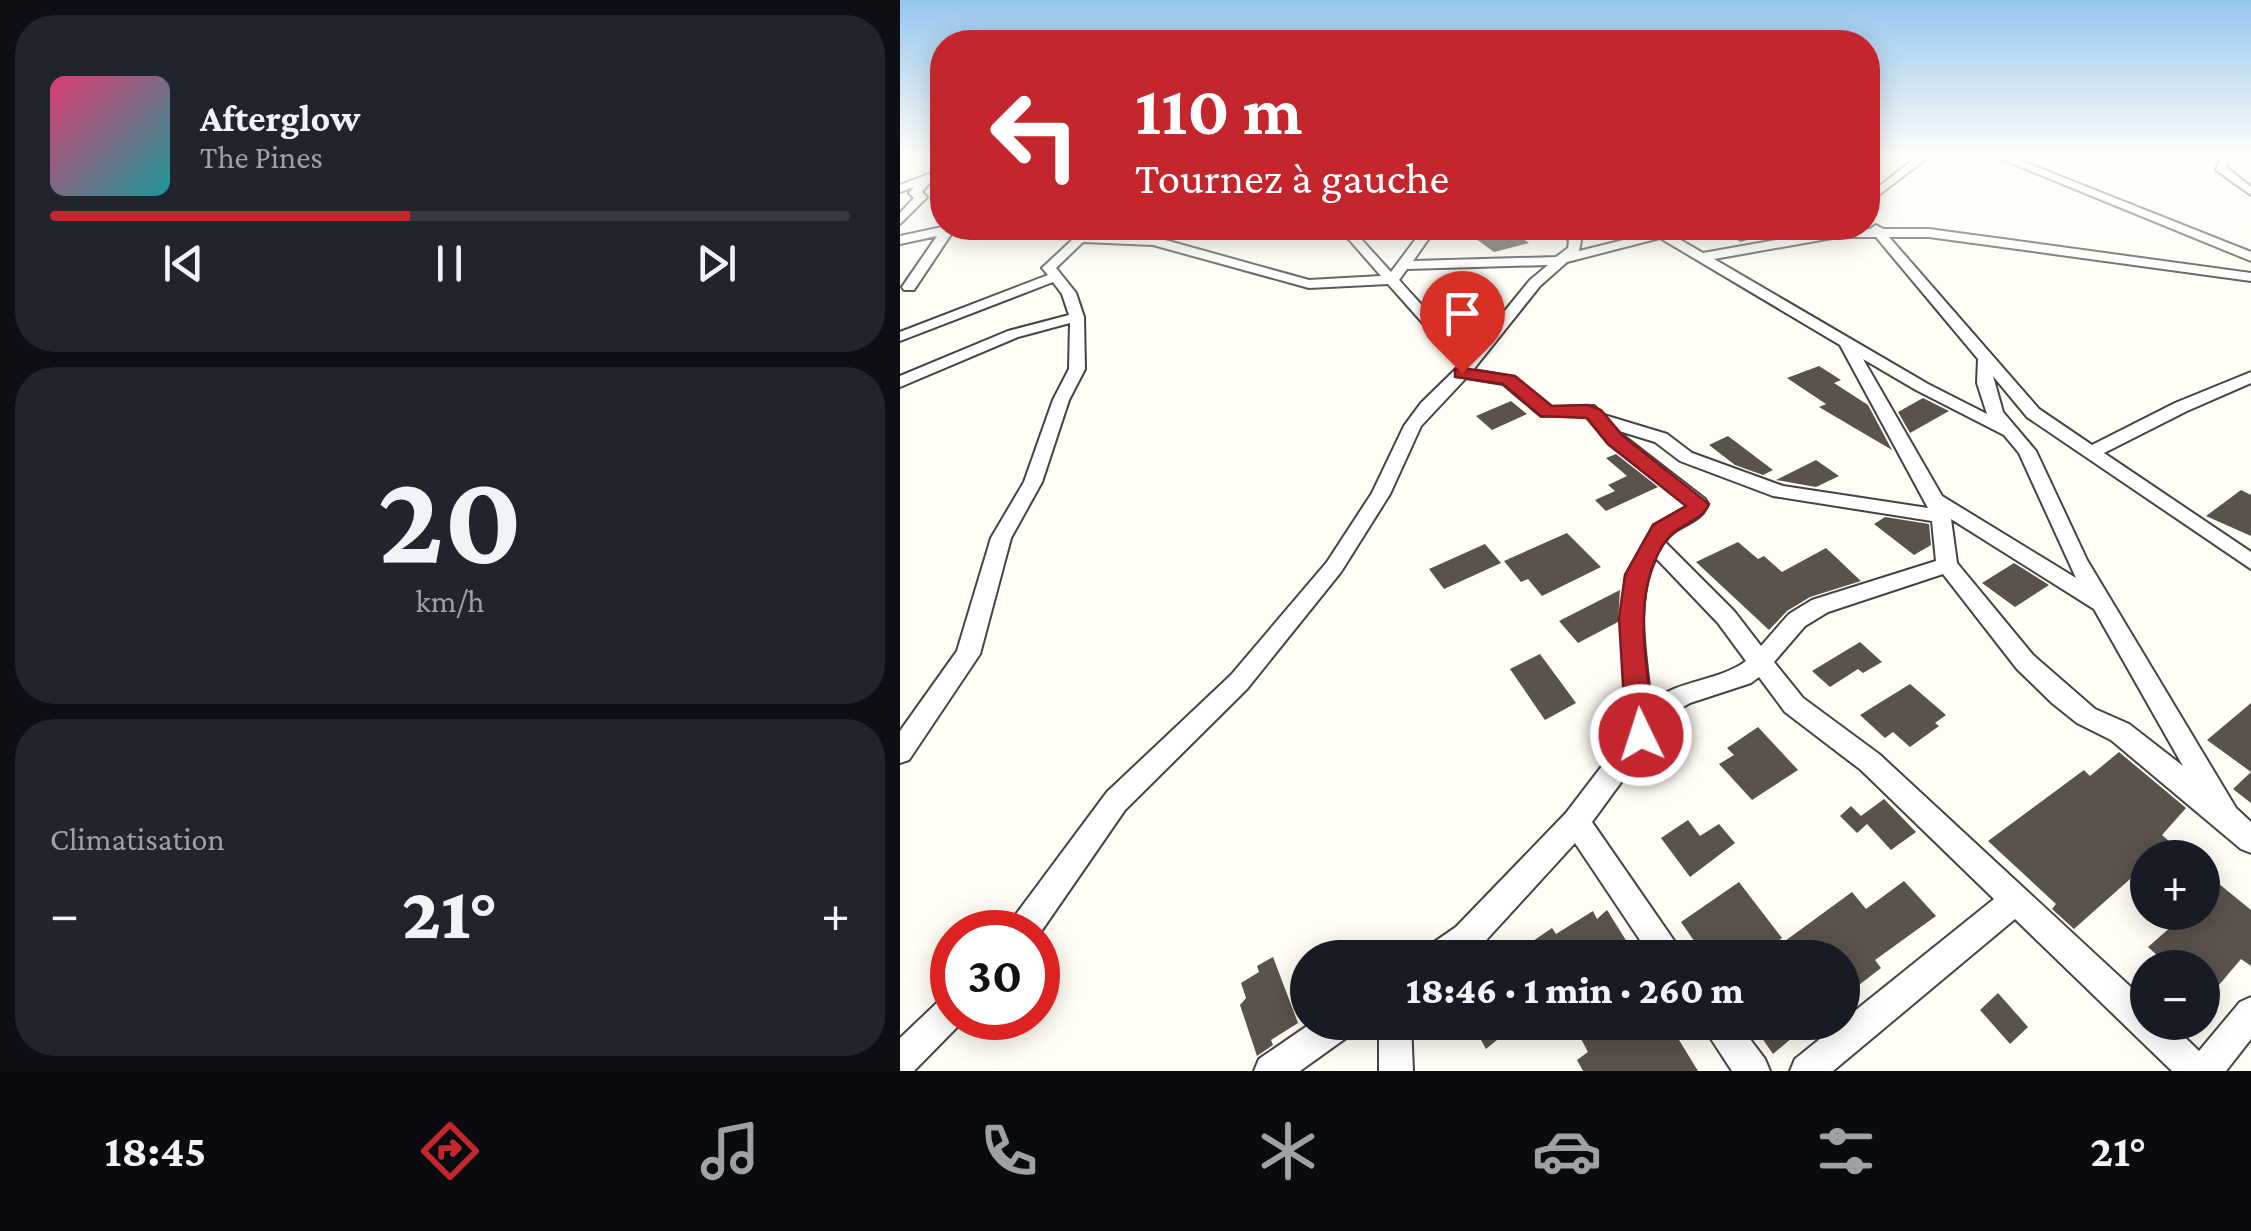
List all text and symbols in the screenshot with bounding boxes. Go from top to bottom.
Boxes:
icon: left [970,70,1100,200]
text: 110 m [1135,71,1303,149]
text: Afterglow [200,97,360,139]
text: The Pines [200,139,323,175]
text: Tournez à gauche [1135,153,1449,203]
icon: previous [156,236,211,291]
icon: pause [422,236,477,291]
icon: next [689,236,744,291]
pin [1420,271,1505,374]
icon: arrive [1435,286,1490,341]
text: 20 [377,445,523,590]
text: km/h [416,583,485,619]
position arrow [1589,683,1693,787]
text: Climatisation [50,821,225,857]
map controls [2130,840,2220,1040]
button: + [2130,840,2220,930]
text: 21° [402,871,498,954]
text: − [50,883,79,944]
text: + [821,883,850,944]
speed limit sign: 30 [930,910,1060,1040]
button: − [2130,950,2220,1040]
text: 18:46 · 1 min · 260 m [1406,969,1744,1011]
icon: directions [415,1116,485,1186]
icon: music [695,1116,765,1186]
icon: phone [974,1116,1044,1186]
icon: climate [1253,1116,1323,1186]
icon: car [1532,1116,1602,1186]
icon: filters [1811,1116,1881,1186]
text: 18:45 [105,1126,206,1176]
text: 21° [2090,1126,2146,1176]

